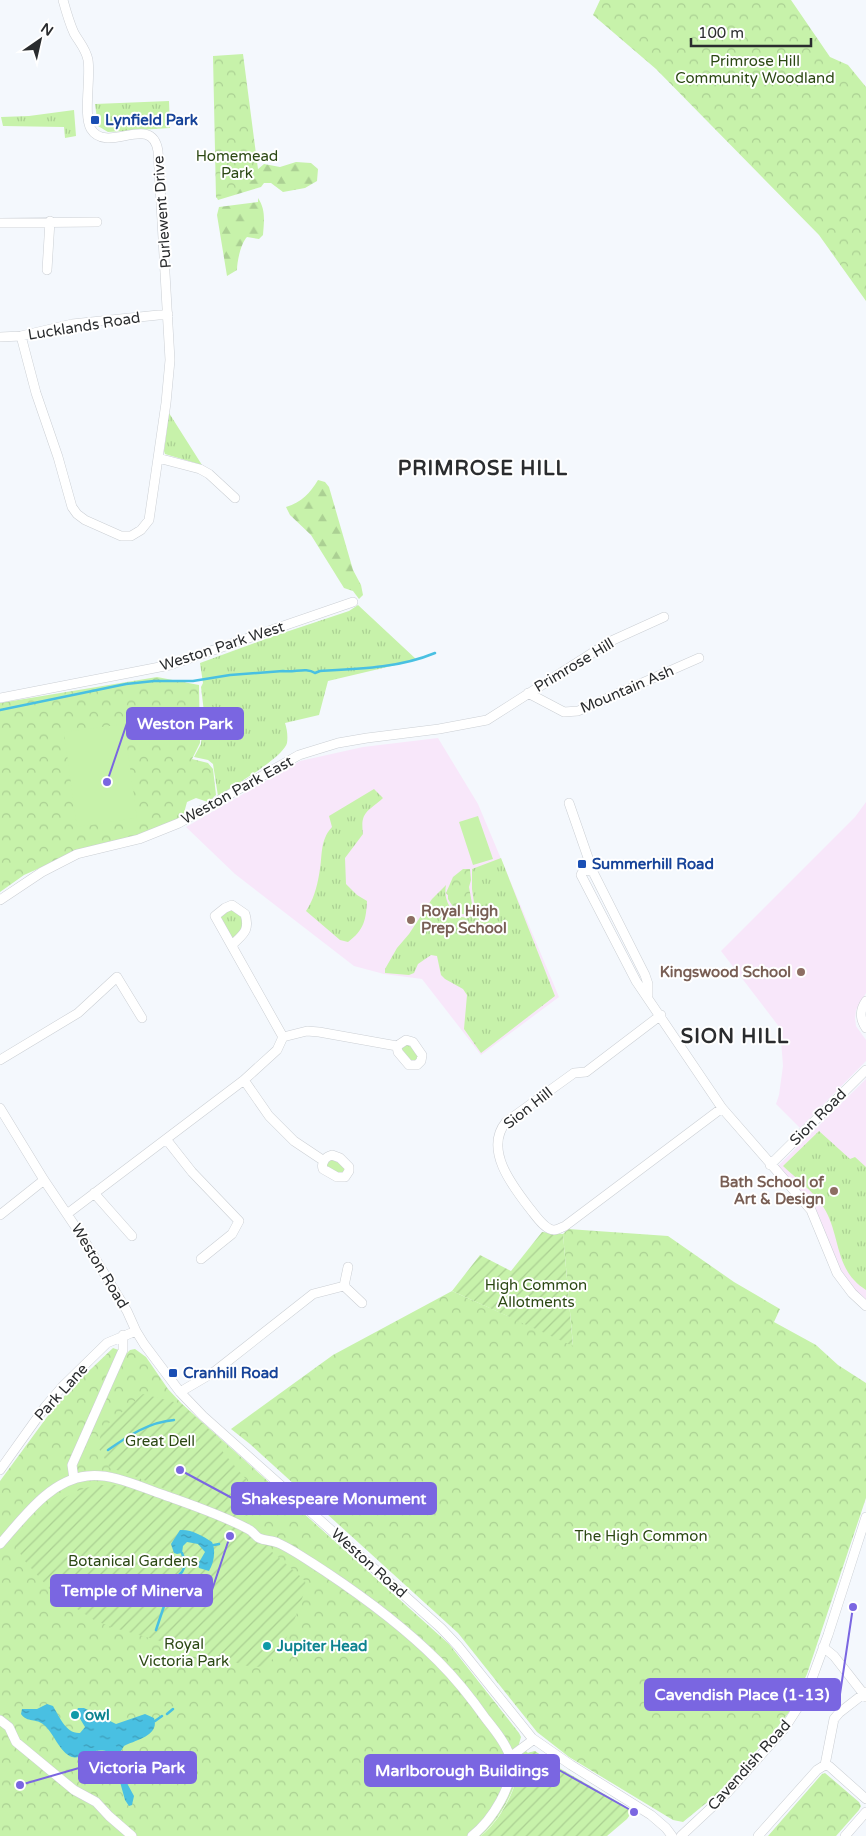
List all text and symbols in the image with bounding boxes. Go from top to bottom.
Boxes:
north arrow [15,15,65,65]
scale bar [691,15,811,47]
text: N [38,19,56,40]
text: 100 m [698,24,744,42]
park label: Primrose Hill Community Woodland [675,52,835,87]
place label: Lynfield Park [105,111,198,130]
marker: Lynfield Park [89,114,101,126]
park label: Homemead Park [196,147,278,182]
street label: Purlewent Drive [149,155,175,269]
street label: Lucklands Road [27,308,141,344]
district label: PRIMROSE HILL [398,457,568,481]
street label: Weston Park West [158,617,287,675]
street label: Primrose Hill [531,634,617,696]
street label: Mountain Ash [577,661,677,717]
callout: Weston Park [127,708,243,739]
text: Weston Park [137,714,233,734]
street label: Weston Park East [178,752,296,828]
place label: Summerhill Road [592,855,714,873]
marker: Summerhill Road [576,858,588,870]
place label: Royal High Prep School [421,902,507,938]
marker: Royal High Prep School [405,914,417,926]
place label: Kingswood School [660,963,791,982]
marker: Kingswood School [795,966,807,978]
district label: SION HILL [681,1025,789,1049]
street label: Sion Hill [500,1083,556,1133]
street label: Sion Road [786,1085,850,1149]
place label: Bath School of Art & Design [720,1173,824,1209]
marker: Bath School of Art & Design [828,1185,840,1197]
street label: Weston Road [68,1220,132,1312]
park label: High Common Allotments [485,1276,587,1311]
street label: Park Lane [31,1360,91,1424]
place label: Cranhill Road [183,1364,279,1382]
marker: Cranhill Road [167,1367,179,1379]
park label: Great Dell [125,1432,195,1450]
callout: Shakespeare Monument [232,1483,436,1514]
text: Shakespeare Monument [242,1489,427,1509]
street label: Weston Road [327,1524,411,1602]
park label: The High Common [574,1527,708,1545]
park label: Botanical Gardens [68,1552,198,1570]
callout: Temple of Minerva [51,1575,212,1606]
text: Temple of Minerva [60,1581,203,1601]
park label: Royal Victoria Park [139,1635,229,1670]
place label: Jupiter Head [276,1637,368,1656]
marker: Jupiter Head [261,1640,273,1652]
callout: Cavendish Place (1-13) [645,1679,840,1710]
text: Cavendish Place (1-13) [655,1685,829,1705]
place label: owl [85,1706,110,1724]
marker: owl [69,1709,81,1721]
street label: Cavendish Road [704,1716,794,1814]
callout: Victoria Park [79,1752,196,1783]
callout: Marlborough Buildings [365,1755,559,1786]
text: Victoria Park [89,1758,186,1778]
text: Marlborough Buildings [375,1761,549,1781]

